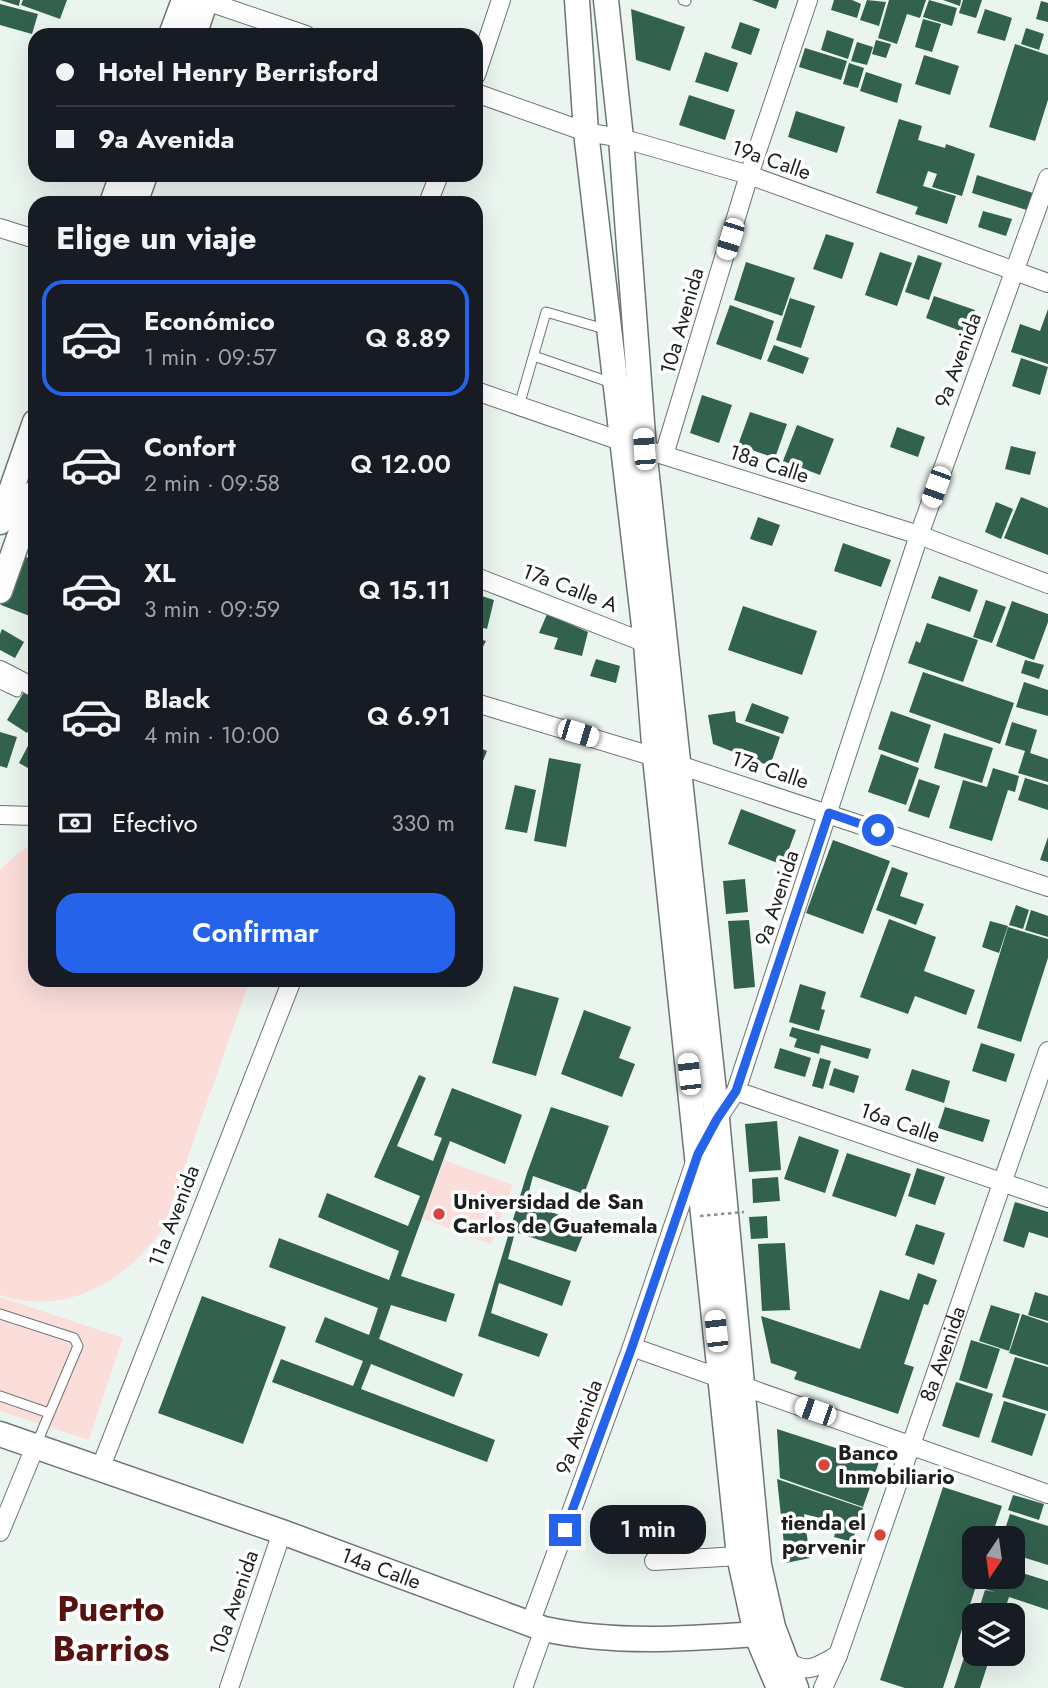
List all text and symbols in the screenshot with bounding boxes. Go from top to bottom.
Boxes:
text: Hotel Henry Berrisford [98,53,378,91]
text: 9a Avenida [98,120,235,158]
street label: 19a Calle [727,132,815,188]
text: Elige un viaje [56,215,257,261]
car [714,216,747,262]
street label: 10a Avenida [652,264,712,378]
text: Económico [144,302,275,340]
icon: car [60,307,123,370]
street label: 9a Avenida [927,308,989,412]
text: Q 8.89 [366,319,451,357]
text: 1 min · 09:57 [144,340,277,374]
car [633,427,656,471]
text: Confort [144,428,236,466]
icon: car [60,433,123,496]
street label: 18a Calle [725,437,813,491]
text: Q 12.00 [351,445,451,483]
car [919,464,954,510]
text: 2 min · 09:58 [144,466,280,500]
text: XL [144,554,176,592]
street label: 17a Calle A [518,556,622,620]
icon: car [60,559,123,622]
text: Q 15.11 [359,571,451,609]
text: 3 min · 09:59 [144,592,280,626]
text: Black [144,680,210,718]
icon: car [60,685,123,748]
text: Q 6.91 [367,697,451,735]
car [555,717,602,749]
text: 4 min · 10:00 [144,718,280,752]
street label: 17a Calle [727,743,813,797]
icon: cash [56,804,94,842]
text: Efectivo [112,804,198,842]
text: 330 m [391,806,455,840]
route start [862,814,894,846]
street label: 9a Avenida [747,846,807,950]
button: Confirmar [56,893,455,973]
car [677,1052,702,1096]
street label: 16a Calle [856,1095,944,1151]
street label: 11a Avenida [141,1161,207,1271]
place label: Universidad de San Carlos de Guatemala [453,1187,658,1241]
marker: Universidad de San Carlos de Guatemala [431,1206,447,1222]
street label: 8a Avenida [912,1302,973,1406]
car [704,1309,729,1353]
street label: 9a Avenida [548,1375,610,1479]
car [792,1394,839,1428]
place label: Banco Inmobiliario [838,1438,955,1492]
marker: Banco Inmobiliario [816,1457,832,1473]
callout: 1 min [590,1506,705,1554]
place label: tienda el porvenir [781,1508,866,1562]
text: 1 min [620,1512,676,1546]
route end [549,1514,581,1546]
north arrow [962,1526,1026,1589]
map controls [962,1526,1025,1666]
marker: tienda el porvenir [872,1527,888,1543]
street label: 14a Calle [337,1540,425,1597]
street label: 10a Avenida [202,1546,266,1660]
district label: Puerto Barrios [52,1584,170,1674]
button: layers [962,1603,1025,1666]

